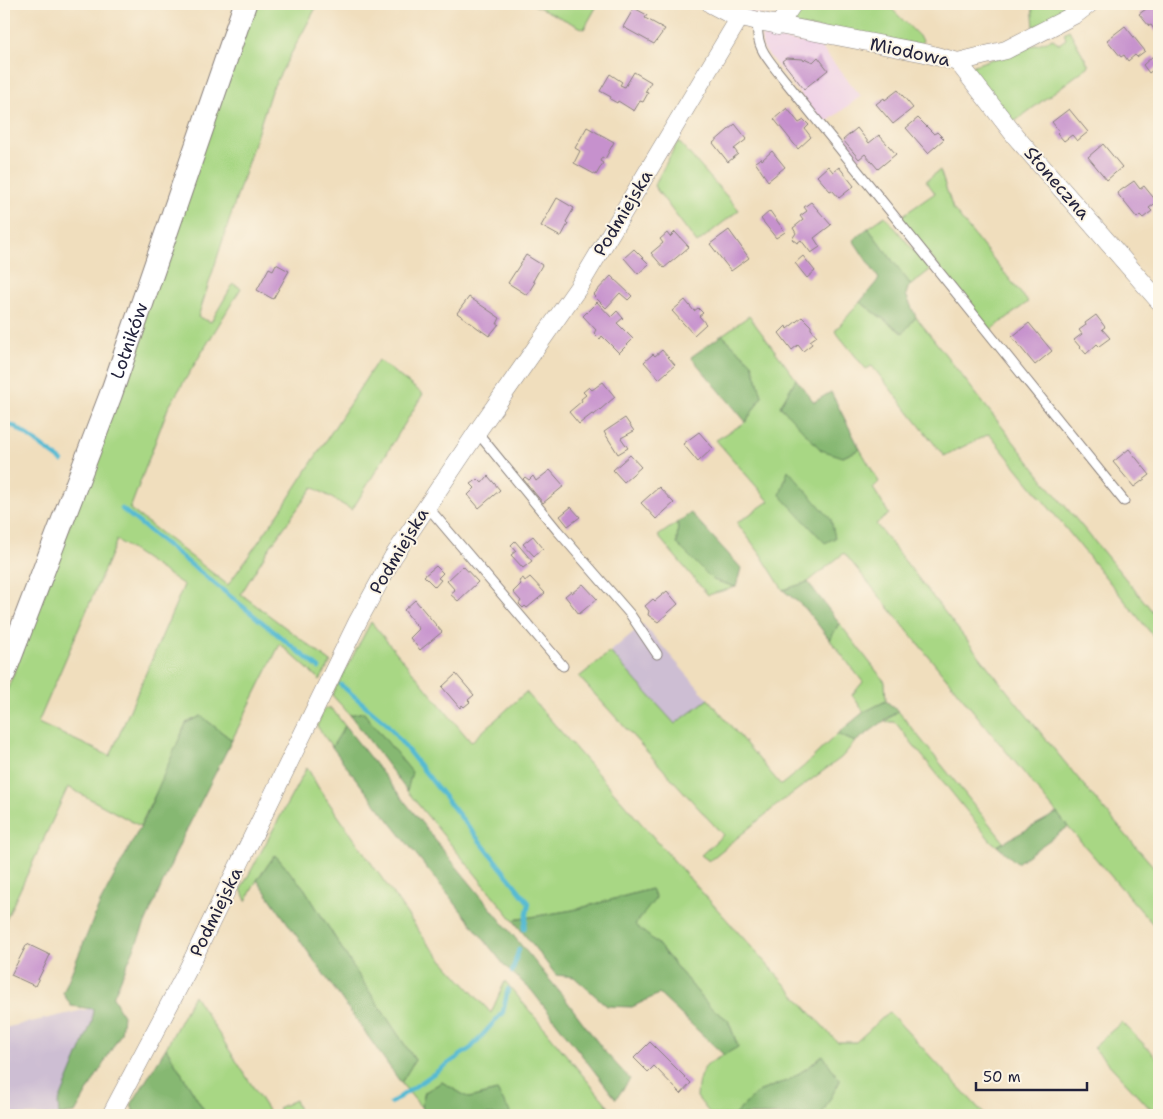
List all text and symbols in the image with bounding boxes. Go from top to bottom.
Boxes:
street label: Miodowa [868,32,952,72]
street label: Słoneczna [1019,141,1095,225]
street label: Podmiejska [588,165,658,261]
street label: Lotników [105,299,154,382]
street label: Podmiejska [364,503,434,599]
street label: Podmiejska [184,863,248,961]
scale bar [976,1059,1087,1091]
text: 50 m [983,1067,1021,1087]

